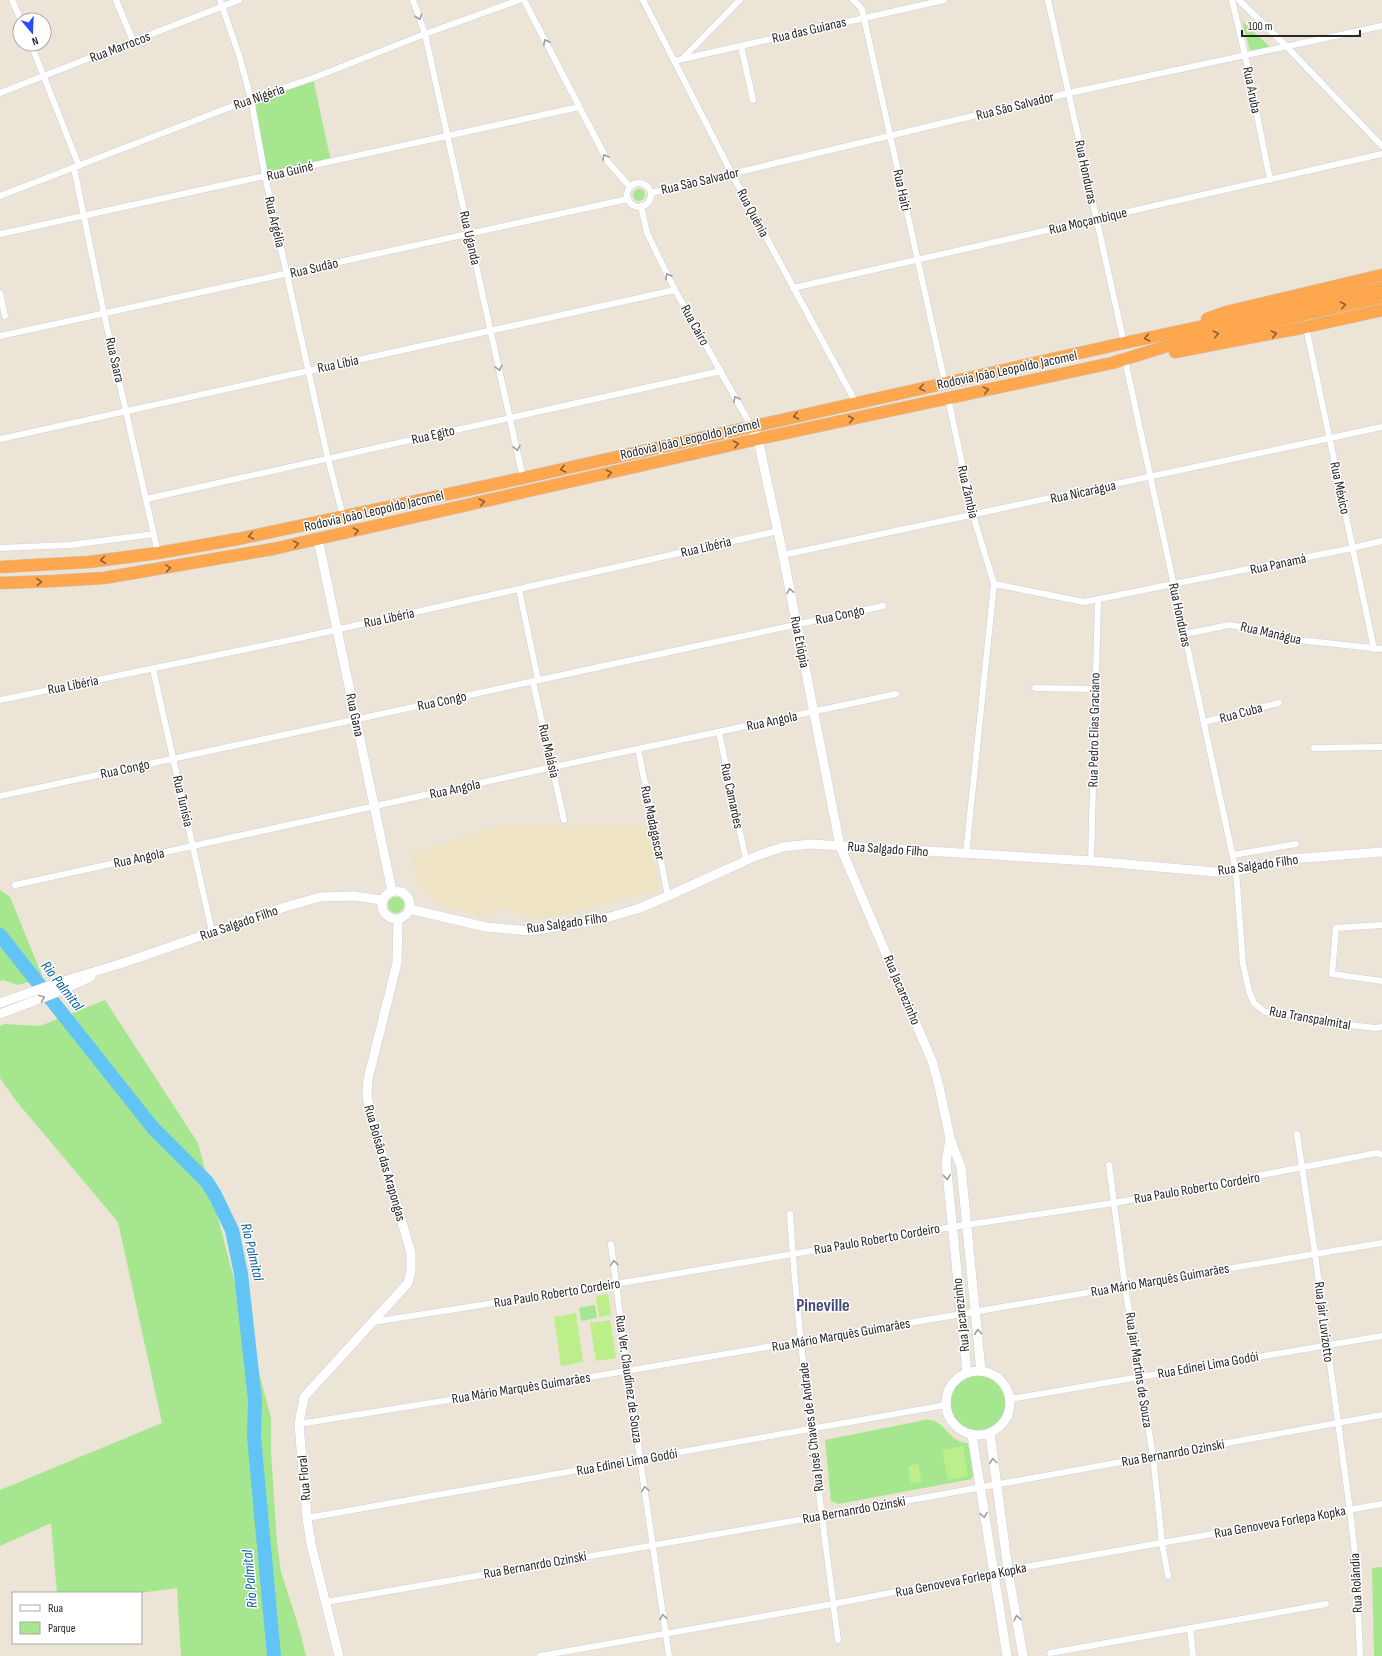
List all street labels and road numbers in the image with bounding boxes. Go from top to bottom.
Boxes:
street label: Rua das Guianas [770,13,848,47]
street label: Rua Marrocos [87,28,153,66]
street label: Rua Aruba [1239,65,1265,115]
street label: Rua Nigéria [231,80,287,114]
street label: Rua São Salvador [974,88,1056,124]
street label: Rua Honduras [1071,139,1101,205]
street label: Rua Guiné [265,157,315,185]
street label: Rua São Salvador [659,164,741,198]
street label: Rua Haiti [889,168,915,212]
street label: Rua Quênia [733,186,773,240]
street label: Rua Argélia [261,195,289,249]
street label: Rua Moçambique [1047,204,1129,238]
street label: Rua Uganda [456,209,484,267]
street label: Rua Sudão [288,254,340,282]
street label: Rua Cairo [677,302,713,349]
street label: Rua Saara [102,336,128,384]
street label: Rodovia João Leopoldo Jacomel [935,347,1079,393]
street label: Rua Líbia [316,351,360,377]
street label: Rodovia João Leopoldo Jacomel [619,415,761,463]
street label: Rua Egito [410,422,456,448]
street label: Rua México [1326,460,1354,516]
street label: Rua Zâmbia [954,464,982,520]
street label: Rua Nicarágua [1049,477,1117,507]
street label: Rodovia João Leopoldo Jacomel [303,487,445,535]
street label: Rua Libéria [679,533,733,561]
street label: Rua Panamá [1248,550,1308,578]
street label: Rua Honduras [1165,582,1195,648]
street label: Rua Congo [814,601,866,628]
street label: Rua Libéria [362,604,416,632]
street label: Rua Etiópia [787,615,813,669]
street label: Rua Manágua [1239,618,1303,648]
street label: Rua Libéria [46,672,100,698]
street label: Rua Pedro Elias Graciano [1085,672,1104,787]
street label: Rua Congo [416,687,468,714]
street label: Rua Gana [342,692,368,738]
street label: Rua Cuba [1218,699,1264,727]
street label: Rua Angola [745,707,799,735]
street label: Rua Malásia [535,722,563,780]
street label: Rua Congo [99,755,151,782]
street label: Rua Camarões [717,762,747,830]
street label: Rua Tunísia [169,774,197,828]
street label: Rua Angola [428,775,482,803]
street label: Rua Madagascar [637,784,669,862]
street label: Rua Salgado Filho [847,838,929,860]
street label: Rua Angola [112,844,166,872]
street label: Rua Salgado Filho [1217,851,1300,879]
street label: Rua Salgado Filho [198,902,280,944]
street label: Rua Salgado Filho [526,909,609,937]
street label: Rua Jacarezinho [880,953,924,1027]
street label: Rua Transpalmital [1268,1002,1352,1034]
street label: Rua Bolsão das Arapongas [360,1103,410,1223]
street label: Rua Paulo Roberto Cordeiro [1133,1169,1261,1207]
street label: Rua Paulo Roberto Cordeiro [813,1220,941,1258]
street label: Rua Mário Marquês Guimarães [1090,1259,1230,1301]
street label: Rua Paulo Roberto Cordeiro [493,1275,621,1311]
street label: Rua Jacarezinho [949,1277,973,1353]
street label: Rua Jair Luvizotto [1311,1281,1337,1363]
street label: Rua Jair Martins de Souza [1121,1311,1157,1429]
street label: Rua Ver. Claudinez de Souza [612,1314,646,1444]
street label: Rua Mário Marquês Guimarães [771,1314,911,1356]
street label: Rua Edinei Lima Godói [1156,1348,1260,1382]
street label: Rua José Chaves de Andrade [795,1361,827,1493]
street label: Rua Mário Marquês Guimarães [451,1369,591,1407]
street label: Rua Bernanrdo Ozinski [1120,1436,1226,1470]
street label: Rua Edinei Lima Godói [575,1445,679,1479]
street label: Rua Floral [294,1455,314,1501]
street label: Rua Bernanrdo Ozinski [801,1493,907,1527]
street label: Rua Genoveva Forlepa Kopka [1213,1502,1347,1542]
street label: Rua Bernanrdo Ozinski [482,1548,588,1582]
street label: Rua Rolândia [1346,1553,1366,1613]
street label: Rua Genoveva Forlepa Kopka [894,1559,1028,1601]

